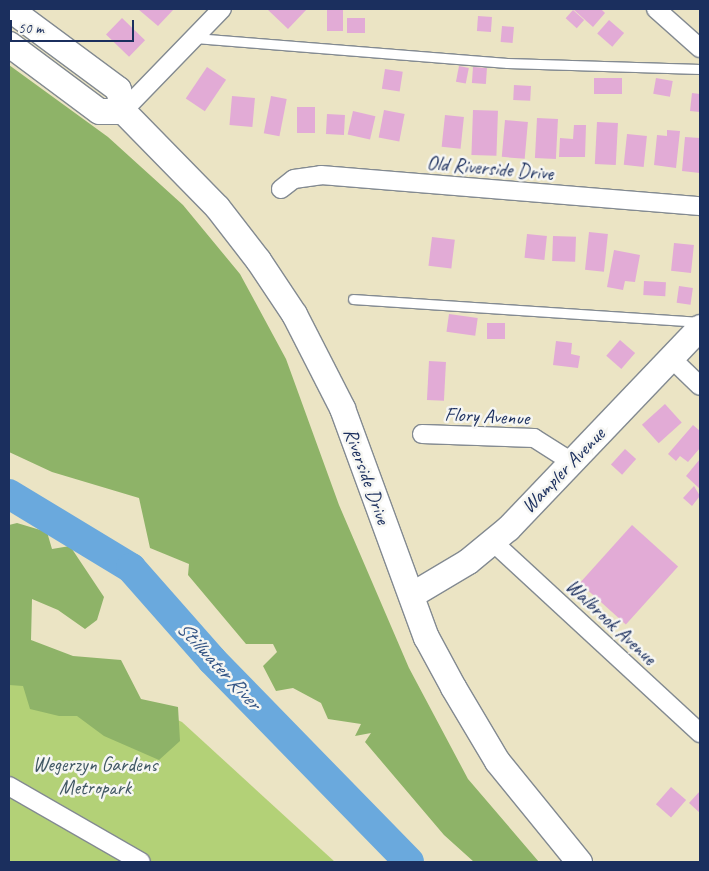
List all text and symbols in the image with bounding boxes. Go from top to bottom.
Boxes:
scale bar [12,10,136,42]
text: 50 m [18,19,44,38]
street label: Old Riverside Drive [426,151,554,185]
street label: Flory Avenue [444,402,530,430]
street label: Wampler Avenue [516,422,610,518]
street label: Riverside Drive [339,425,395,527]
street label: Walbrook Avenue [561,574,661,670]
water label: Stillwater River [172,616,266,714]
park label: Wegerzyn Gardens Metropark [33,752,157,799]

